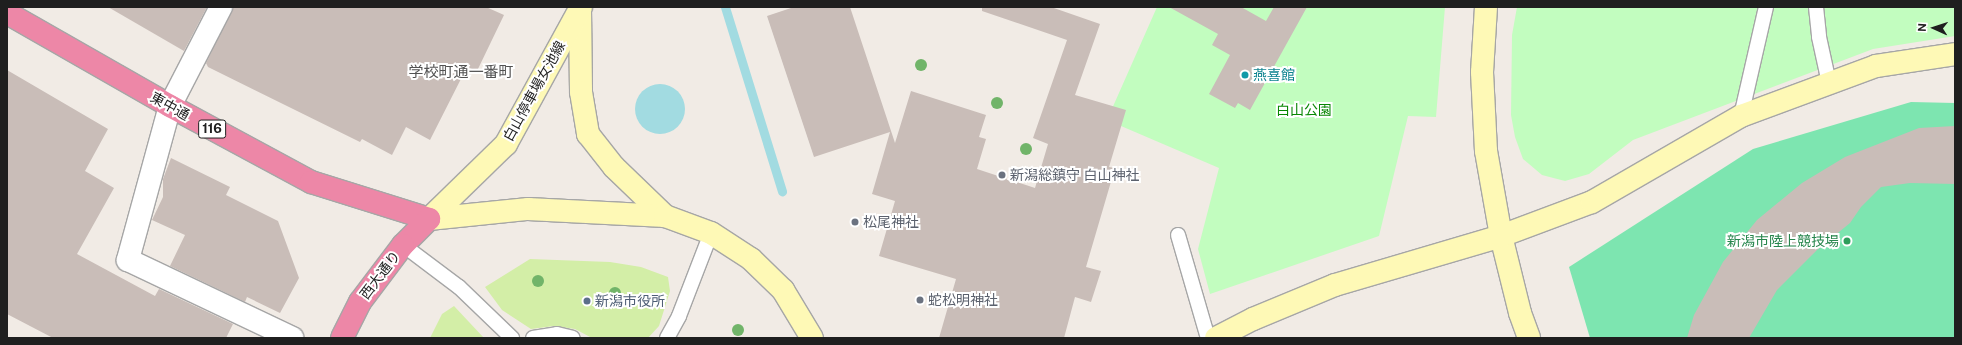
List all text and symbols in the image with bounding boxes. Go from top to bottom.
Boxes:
north arrow [1914,8,1954,48]
text: N [1916,23,1928,32]
street label: 白山停車場女池線 [500,38,568,144]
district label: 学校町通一番町 [409,63,513,81]
place label: 燕喜館 [1253,67,1295,83]
marker: 燕喜館 [1240,70,1250,80]
street label: 東中通 [148,88,192,124]
park label: 白山公園 [1276,102,1332,118]
road number: 116 [198,118,226,140]
place label: 新潟総鎮守 白山神社 [1010,167,1139,183]
marker: 新潟総鎮守 白山神社 [997,170,1007,180]
place label: 松尾神社 [863,214,919,230]
marker: 松尾神社 [850,217,860,227]
place label: 新潟市陸上競技場 [1727,233,1839,249]
marker: 新潟市陸上競技場 [1842,236,1852,246]
street label: 西大通り [356,248,404,302]
place label: 蛇松明神社 [928,292,998,308]
place label: 新潟市役所 [595,293,665,309]
marker: 蛇松明神社 [915,295,925,305]
marker: 新潟市役所 [582,296,592,306]

